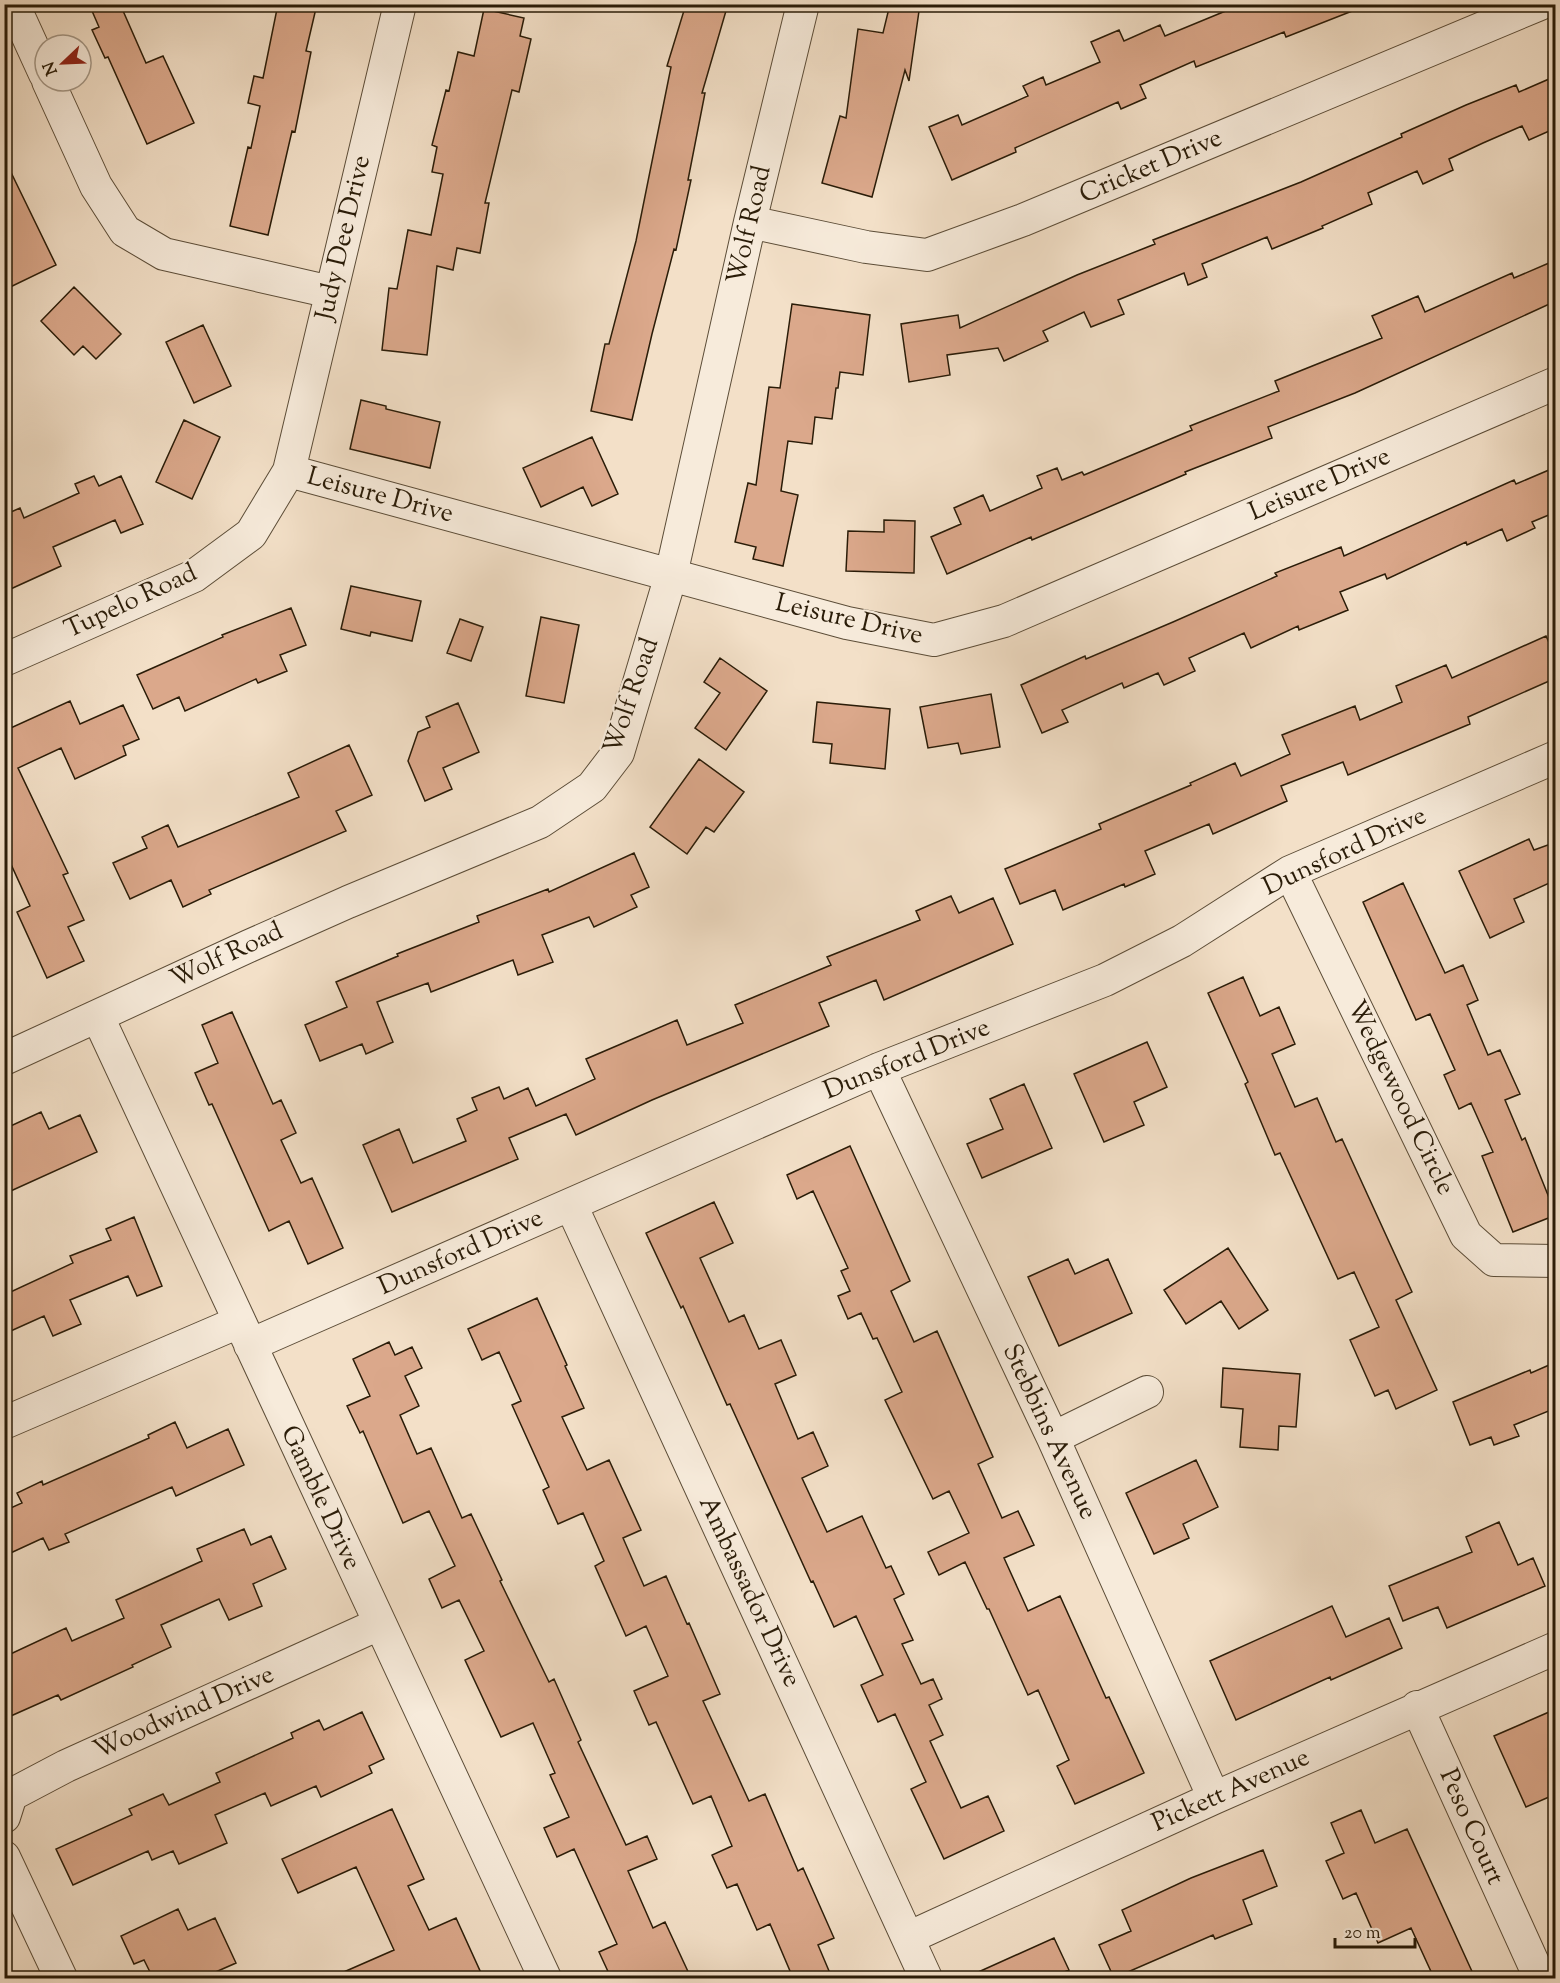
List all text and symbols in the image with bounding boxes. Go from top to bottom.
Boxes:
north arrow [33,33,93,93]
text: N [38,57,65,78]
street label: Cricket Drive [1074,120,1228,214]
street label: Judy Dee Drive [307,152,381,326]
street label: Wolf Road [718,162,782,288]
street label: Leisure Drive [1244,439,1396,531]
street label: Leisure Drive [303,459,457,533]
street label: Tupelo Road [59,555,204,649]
street label: Leisure Drive [772,585,926,655]
street label: Wolf Road [595,633,669,759]
street label: Dunsford Drive [1257,798,1433,906]
street label: Wolf Road [165,914,290,998]
street label: Wedgewood Circle [1337,994,1463,1202]
street label: Dunsford Drive [818,1010,996,1110]
street label: Dunsford Drive [373,1200,549,1306]
street label: Stebbins Avenue [992,1338,1106,1526]
street label: Gamble Drive [270,1420,370,1576]
street label: Ambassador Drive [688,1490,810,1694]
street label: Woodwind Drive [88,1657,280,1769]
street label: Pickett Avenue [1146,1740,1316,1842]
street label: Peso Court [1429,1763,1513,1891]
scale bar [1335,1911,1414,1949]
text: 20 m [1344,1921,1381,1947]

